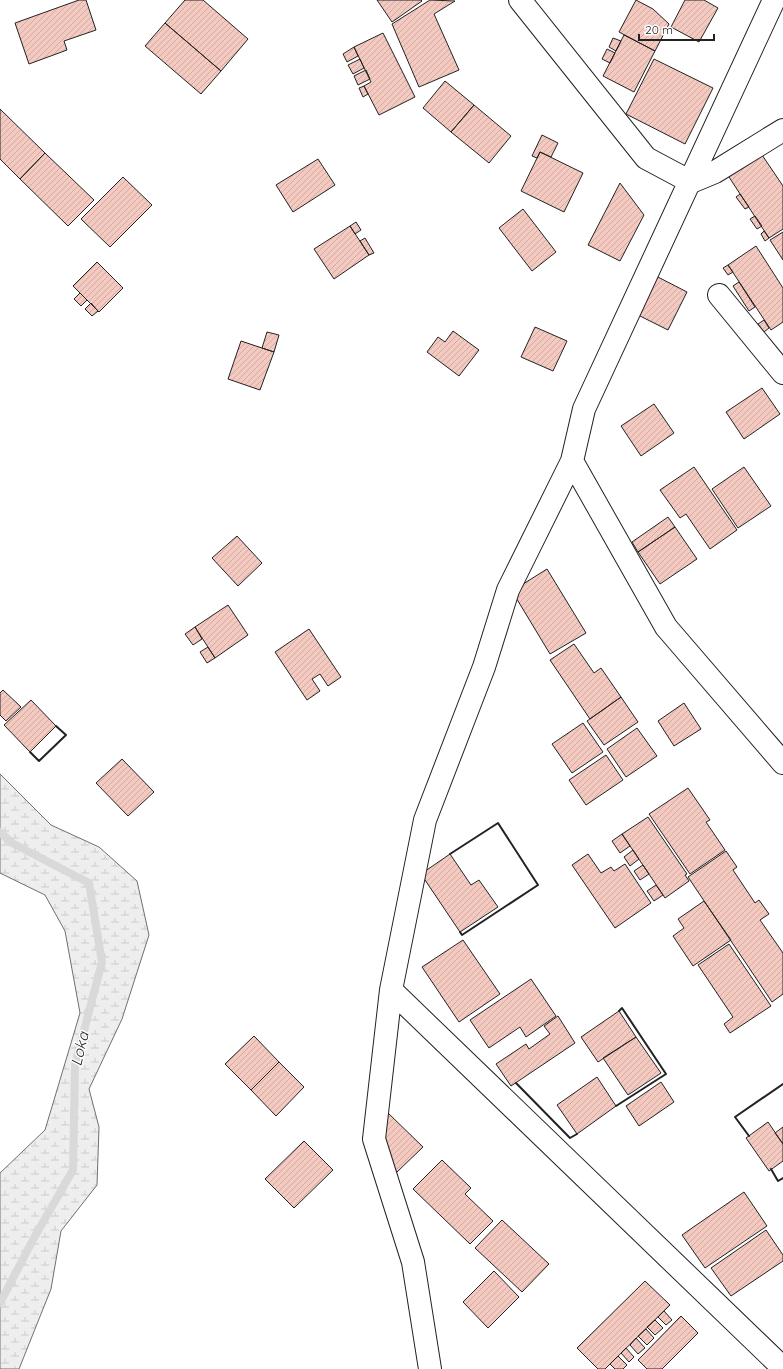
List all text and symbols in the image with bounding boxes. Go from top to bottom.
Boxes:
scale bar [639,16,714,42]
text: 20 m [645,22,673,37]
water label: Loka [66,1029,93,1068]

